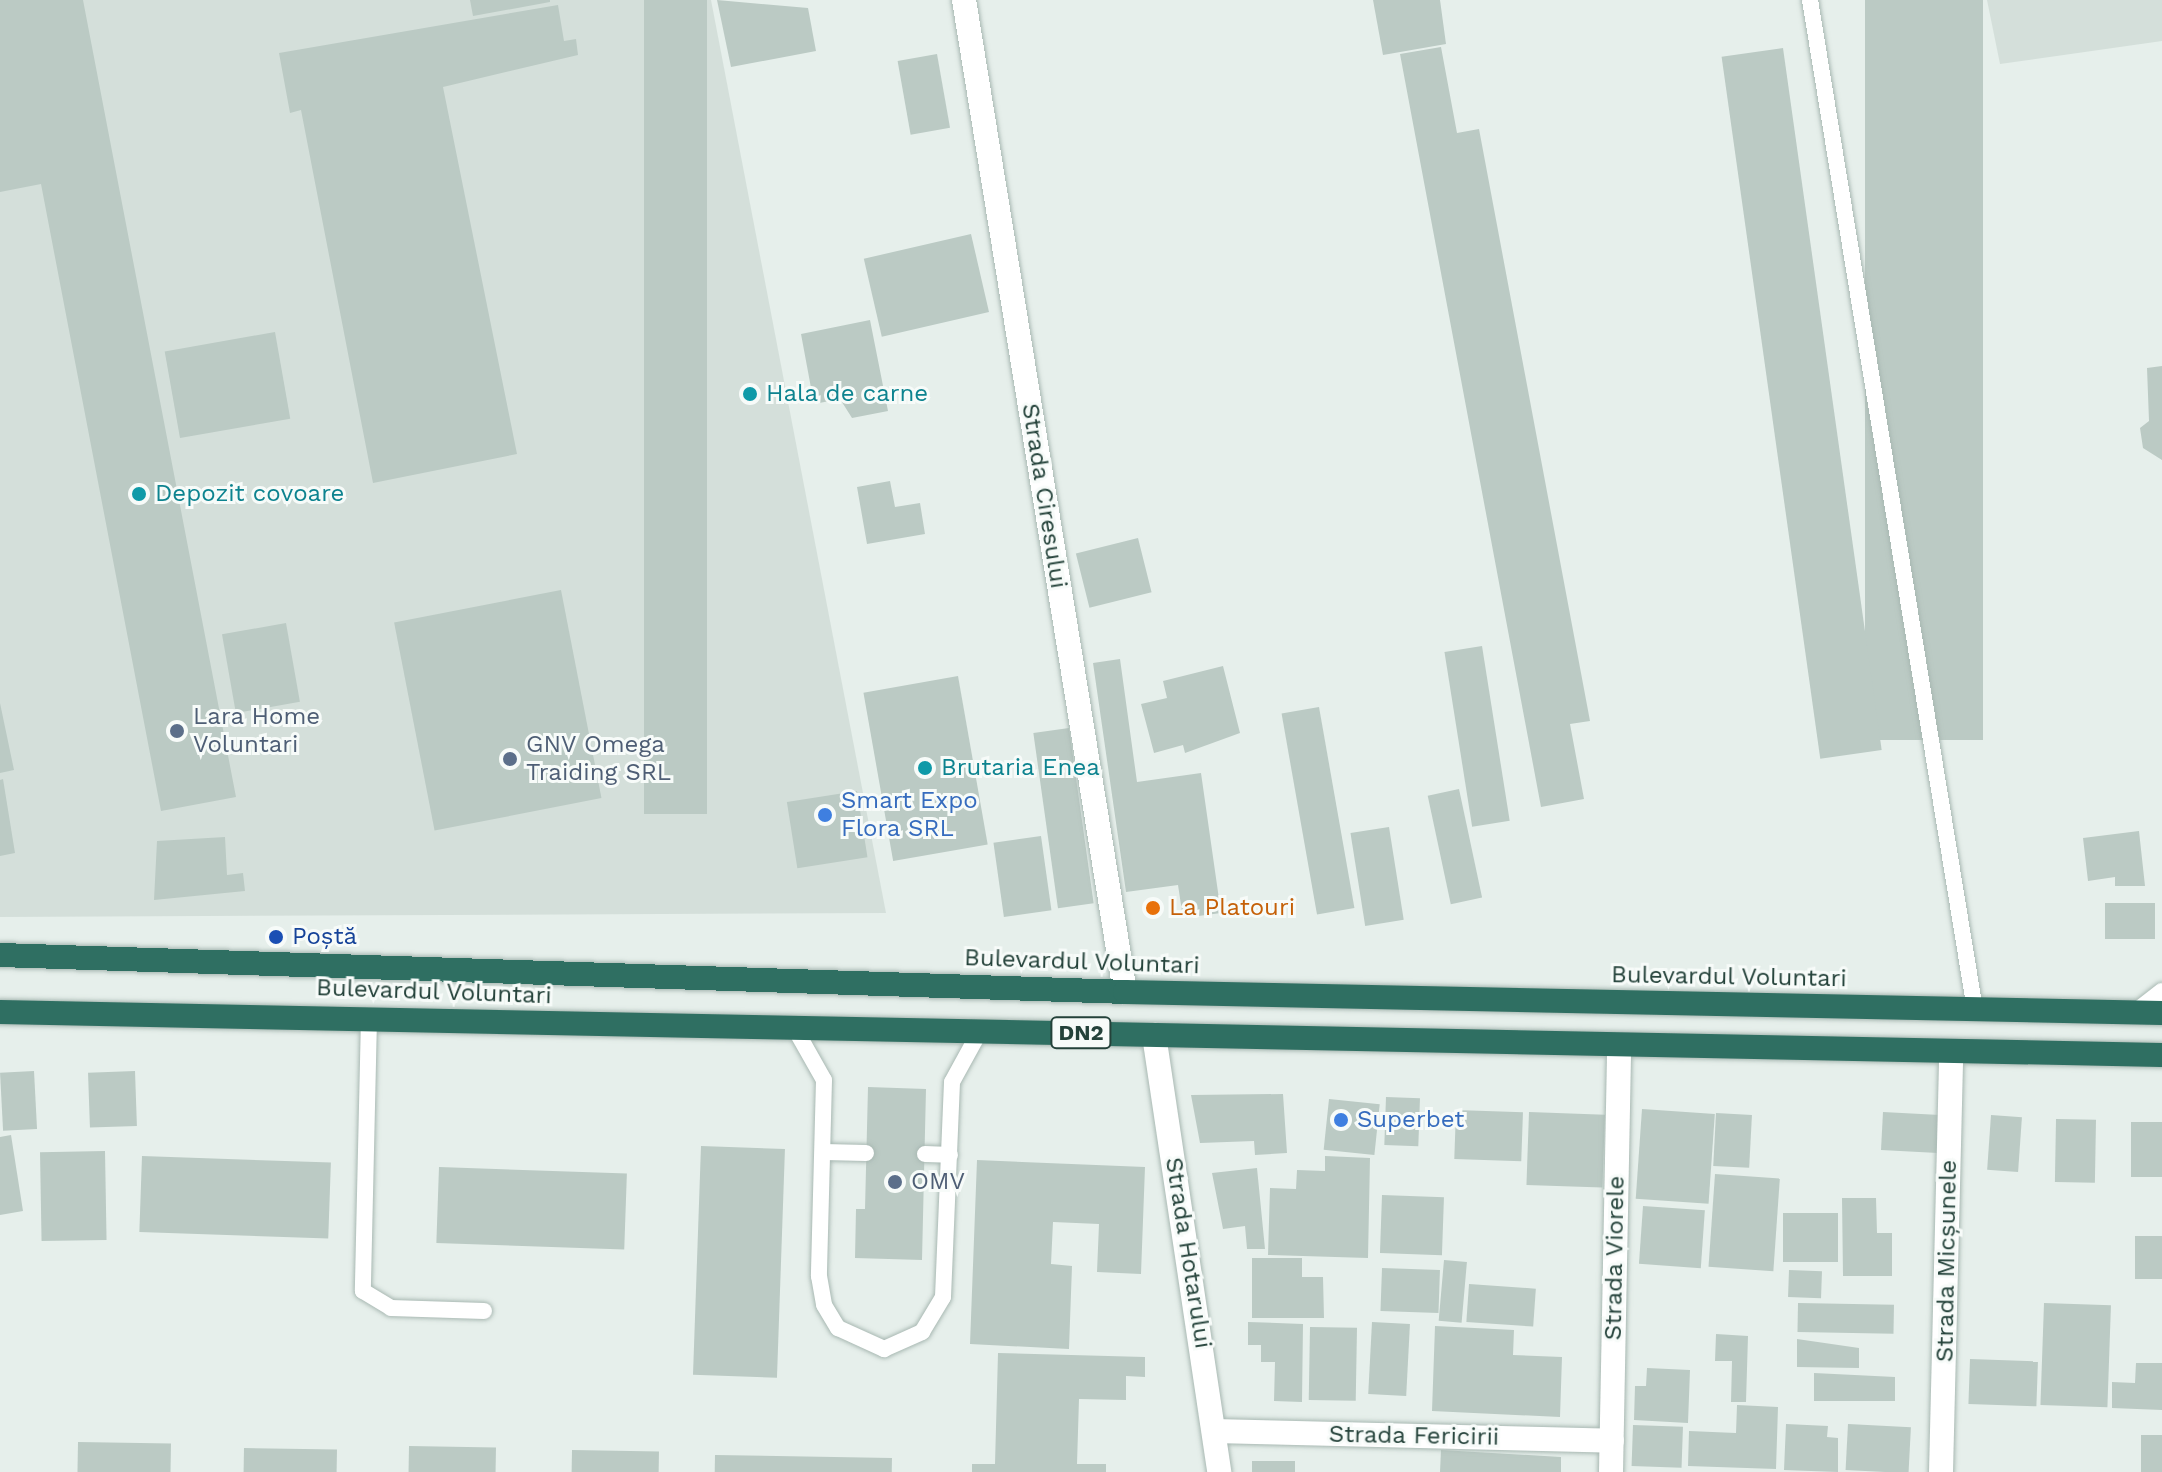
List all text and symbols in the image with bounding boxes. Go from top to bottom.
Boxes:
place label: Hala de carne [766,380,929,408]
marker: Hala de carne [741,385,759,403]
street label: Strada Ciresului [1015,401,1073,591]
place label: Depozit covoare [155,480,344,508]
marker: Depozit covoare [130,485,148,503]
place label: Lara Home Voluntari [193,703,321,759]
marker: Lara Home Voluntari [168,722,186,740]
place label: GNV Omega Traiding SRL [526,731,671,787]
marker: GNV Omega Traiding SRL [501,750,519,768]
place label: Brutaria Enea [941,754,1100,782]
marker: Brutaria Enea [916,759,934,777]
place label: Smart Expo Flora SRL [841,787,978,843]
marker: Smart Expo Flora SRL [816,806,834,824]
place label: La Platouri [1169,894,1296,922]
marker: La Platouri [1144,899,1162,917]
place label: Poștă [292,923,357,951]
marker: Poștă [267,928,285,946]
street label: Bulevardul Voluntari [963,943,1201,981]
street label: Bulevardul Voluntari [1610,961,1848,993]
street label: Bulevardul Voluntari [315,973,553,1011]
road number: DN2 [1049,1015,1113,1051]
place label: Superbet [1357,1106,1464,1134]
marker: Superbet [1332,1111,1350,1129]
street label: Strada Hotarului [1159,1155,1217,1351]
street label: Strada Micșunele [1931,1159,1963,1363]
place label: OMV [911,1168,965,1196]
marker: OMV [886,1173,904,1191]
street label: Strada Viorele [1599,1175,1631,1341]
street label: Strada Fericirii [1328,1420,1500,1452]

